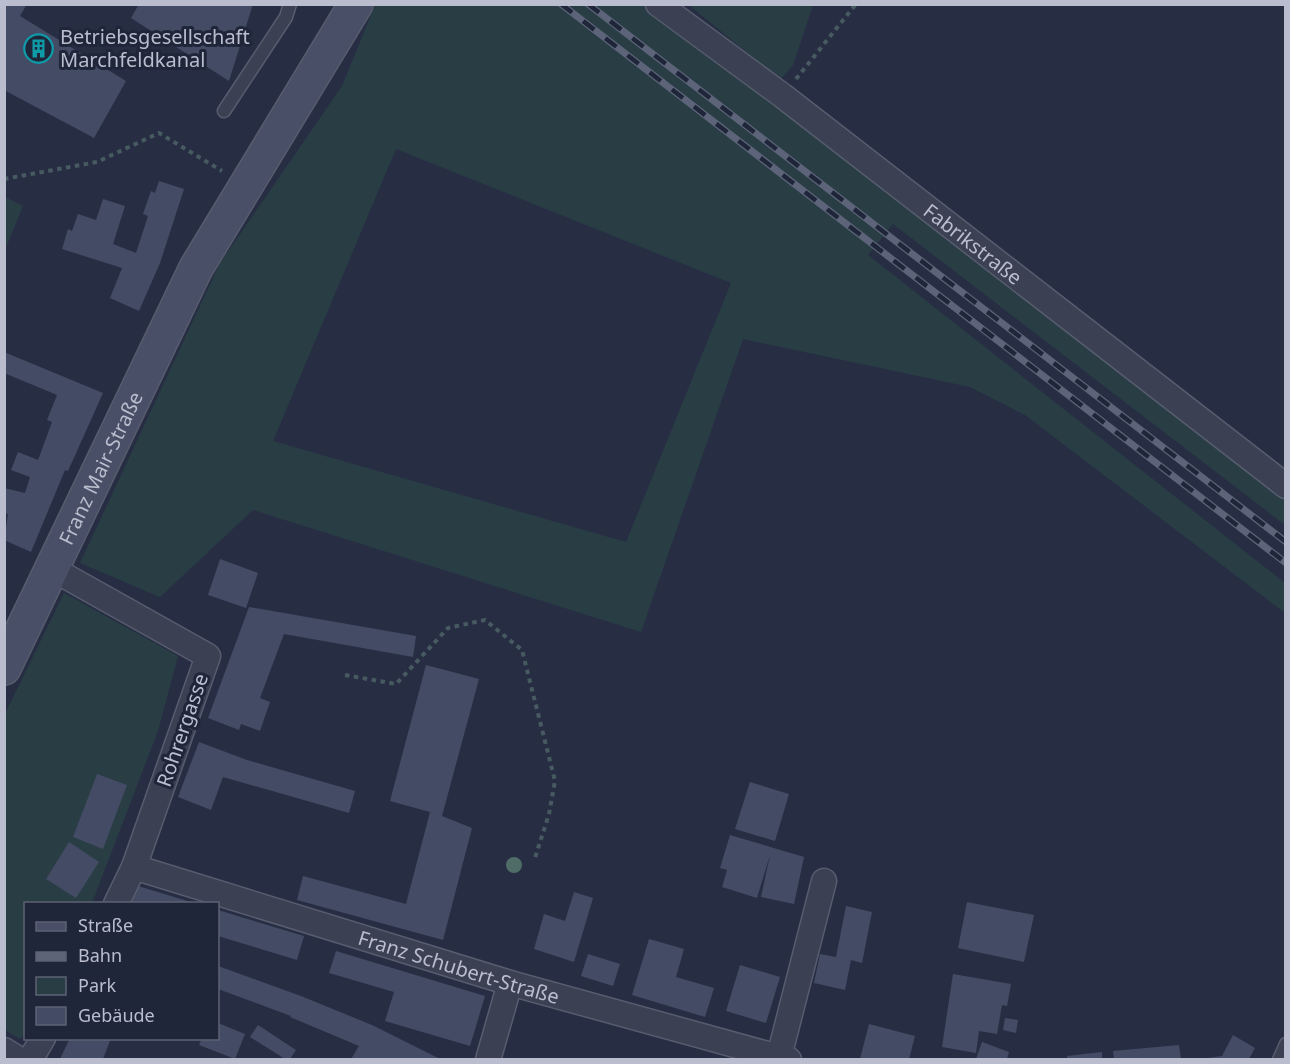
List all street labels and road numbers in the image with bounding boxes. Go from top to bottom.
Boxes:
street label: Fabrikstraße [918,197,1028,290]
street label: Franz Mair-Straße [52,387,148,549]
street label: Rohrergasse [150,670,214,790]
street label: Franz Schubert-Straße [355,924,563,1010]

